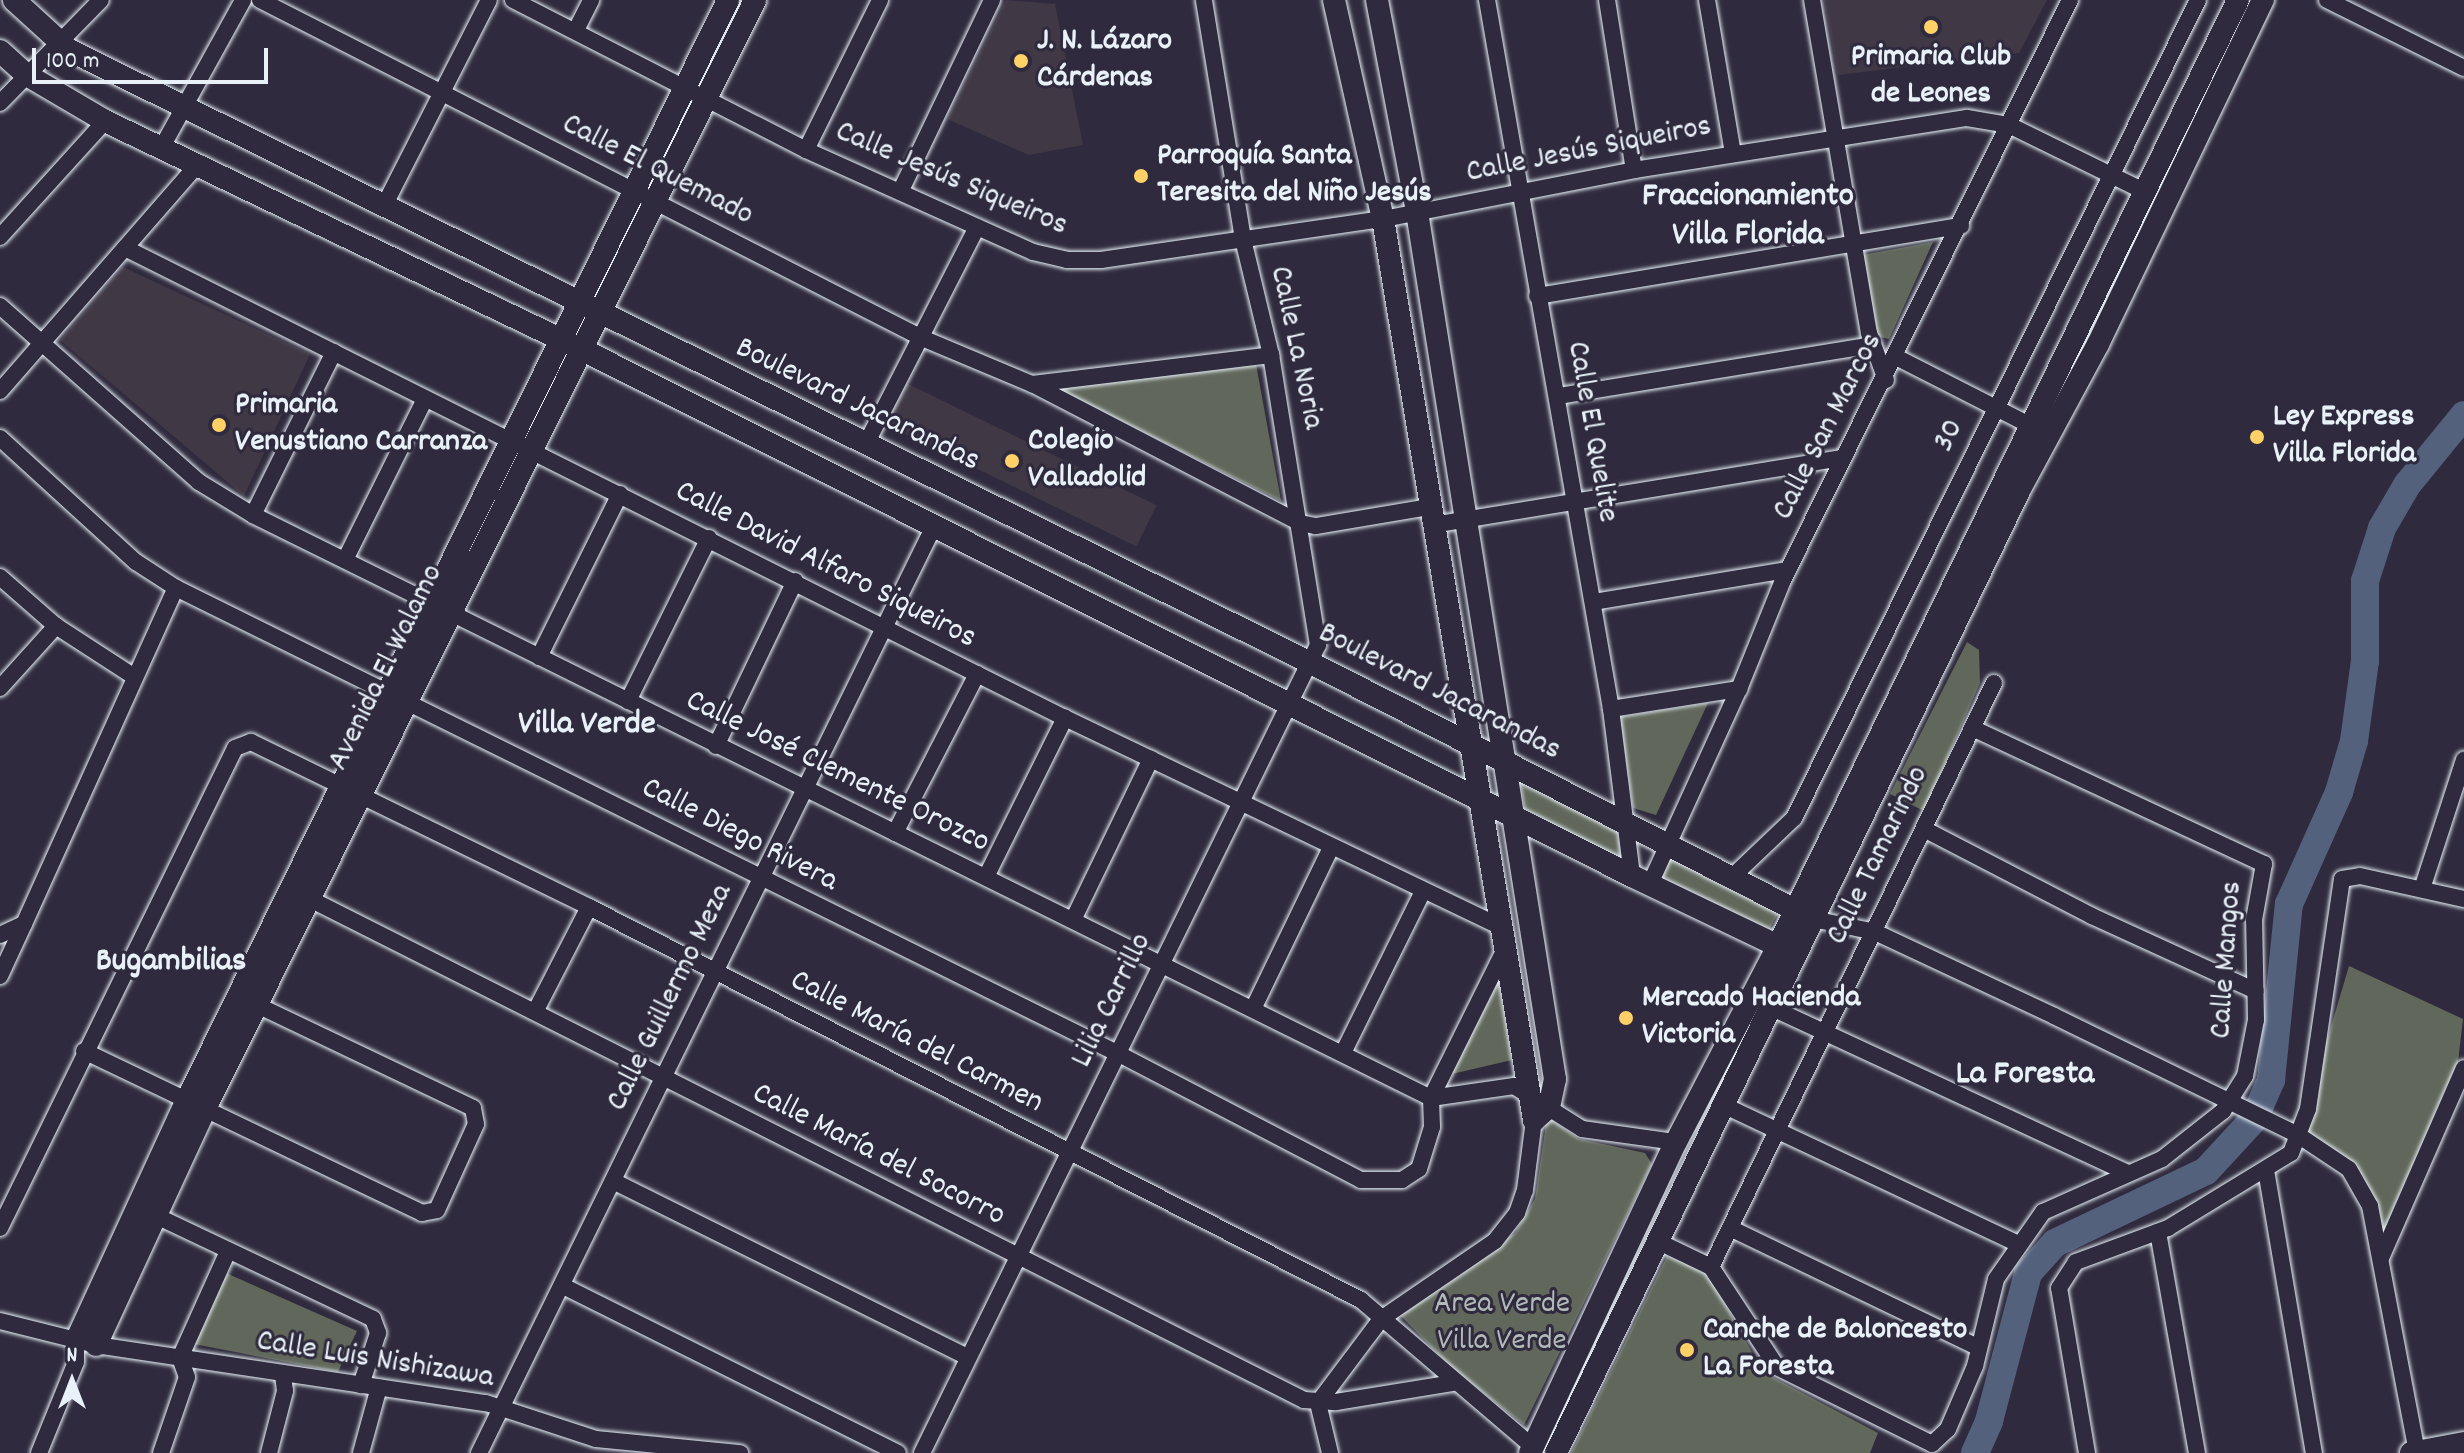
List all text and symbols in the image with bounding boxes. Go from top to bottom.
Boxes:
marker: Primaria Club de Leones [1922,18,1940,36]
place label: J. N. Lázaro Cárdenas [1037,24,1172,99]
scale bar [36,32,272,82]
place label: Primaria Club de Leones [1851,40,2011,115]
text: 100 m [46,45,99,79]
marker: J. N. Lázaro Cárdenas [1012,52,1030,70]
street label: Calle El Quemado [555,106,759,236]
street label: Calle Jesús Siqueiros [1463,108,1715,194]
street label: Calle Jesús Siqueiros [829,114,1073,246]
place label: Parroquía Santa Teresita del Niño Jesús [1157,139,1432,214]
marker: Parroquía Santa Teresita del Niño Jesús [1132,167,1150,185]
district label: Fraccionamiento Villa Florida [1642,177,1854,256]
street label: Calle La Noria [1259,263,1331,433]
street label: Calle San Marcos [1765,327,1893,527]
street label: Boulevard Jacarandas [729,330,985,482]
street label: Calle El Quelite [1556,339,1626,525]
place label: Primaria Venustiano Carranza [235,388,487,463]
place label: Ley Express Villa Florida [2273,400,2416,475]
street label: 30 [1926,414,1974,458]
marker: Primaria Venustiano Carranza [210,416,228,434]
place label: Colegio Valladolid [1028,424,1146,499]
marker: Ley Express Villa Florida [2248,428,2266,446]
marker: Colegio Valladolid [1003,452,1021,470]
street label: Calle David Alfaro Siqueiros [668,473,982,659]
street label: Avenida El Walamo [321,559,453,777]
street label: Boulevard Jacarandas [1311,615,1567,771]
street label: Calle José Clemente Orozco [679,683,995,863]
district label: Villa Verde [518,706,656,746]
street label: Calle Tamarindo [1819,760,1939,952]
street label: Calle Diego Rivera [634,770,844,902]
street label: Calle Guillermo Meza [599,878,743,1118]
street label: Calle Mangos [2203,880,2253,1040]
street label: Lilia Carrillo [1064,928,1162,1074]
district label: Bugambilias [96,943,246,983]
street label: Calle María del Carmen [783,963,1049,1123]
place label: Mercado Hacienda Victoria [1642,981,1860,1056]
marker: Mercado Hacienda Victoria [1617,1009,1635,1027]
district label: La Foresta [1956,1056,2094,1096]
street label: Calle María del Socorro [745,1076,1011,1236]
park label: Area Verde Villa Verde [1434,1287,1570,1362]
place label: Canche de Baloncesto La Foresta [1703,1313,1967,1388]
street label: Calle Luis Nishizawa [254,1323,496,1399]
north arrow [32,1341,112,1421]
text: N [67,1341,77,1372]
marker: Canche de Baloncesto La Foresta [1678,1341,1696,1359]

